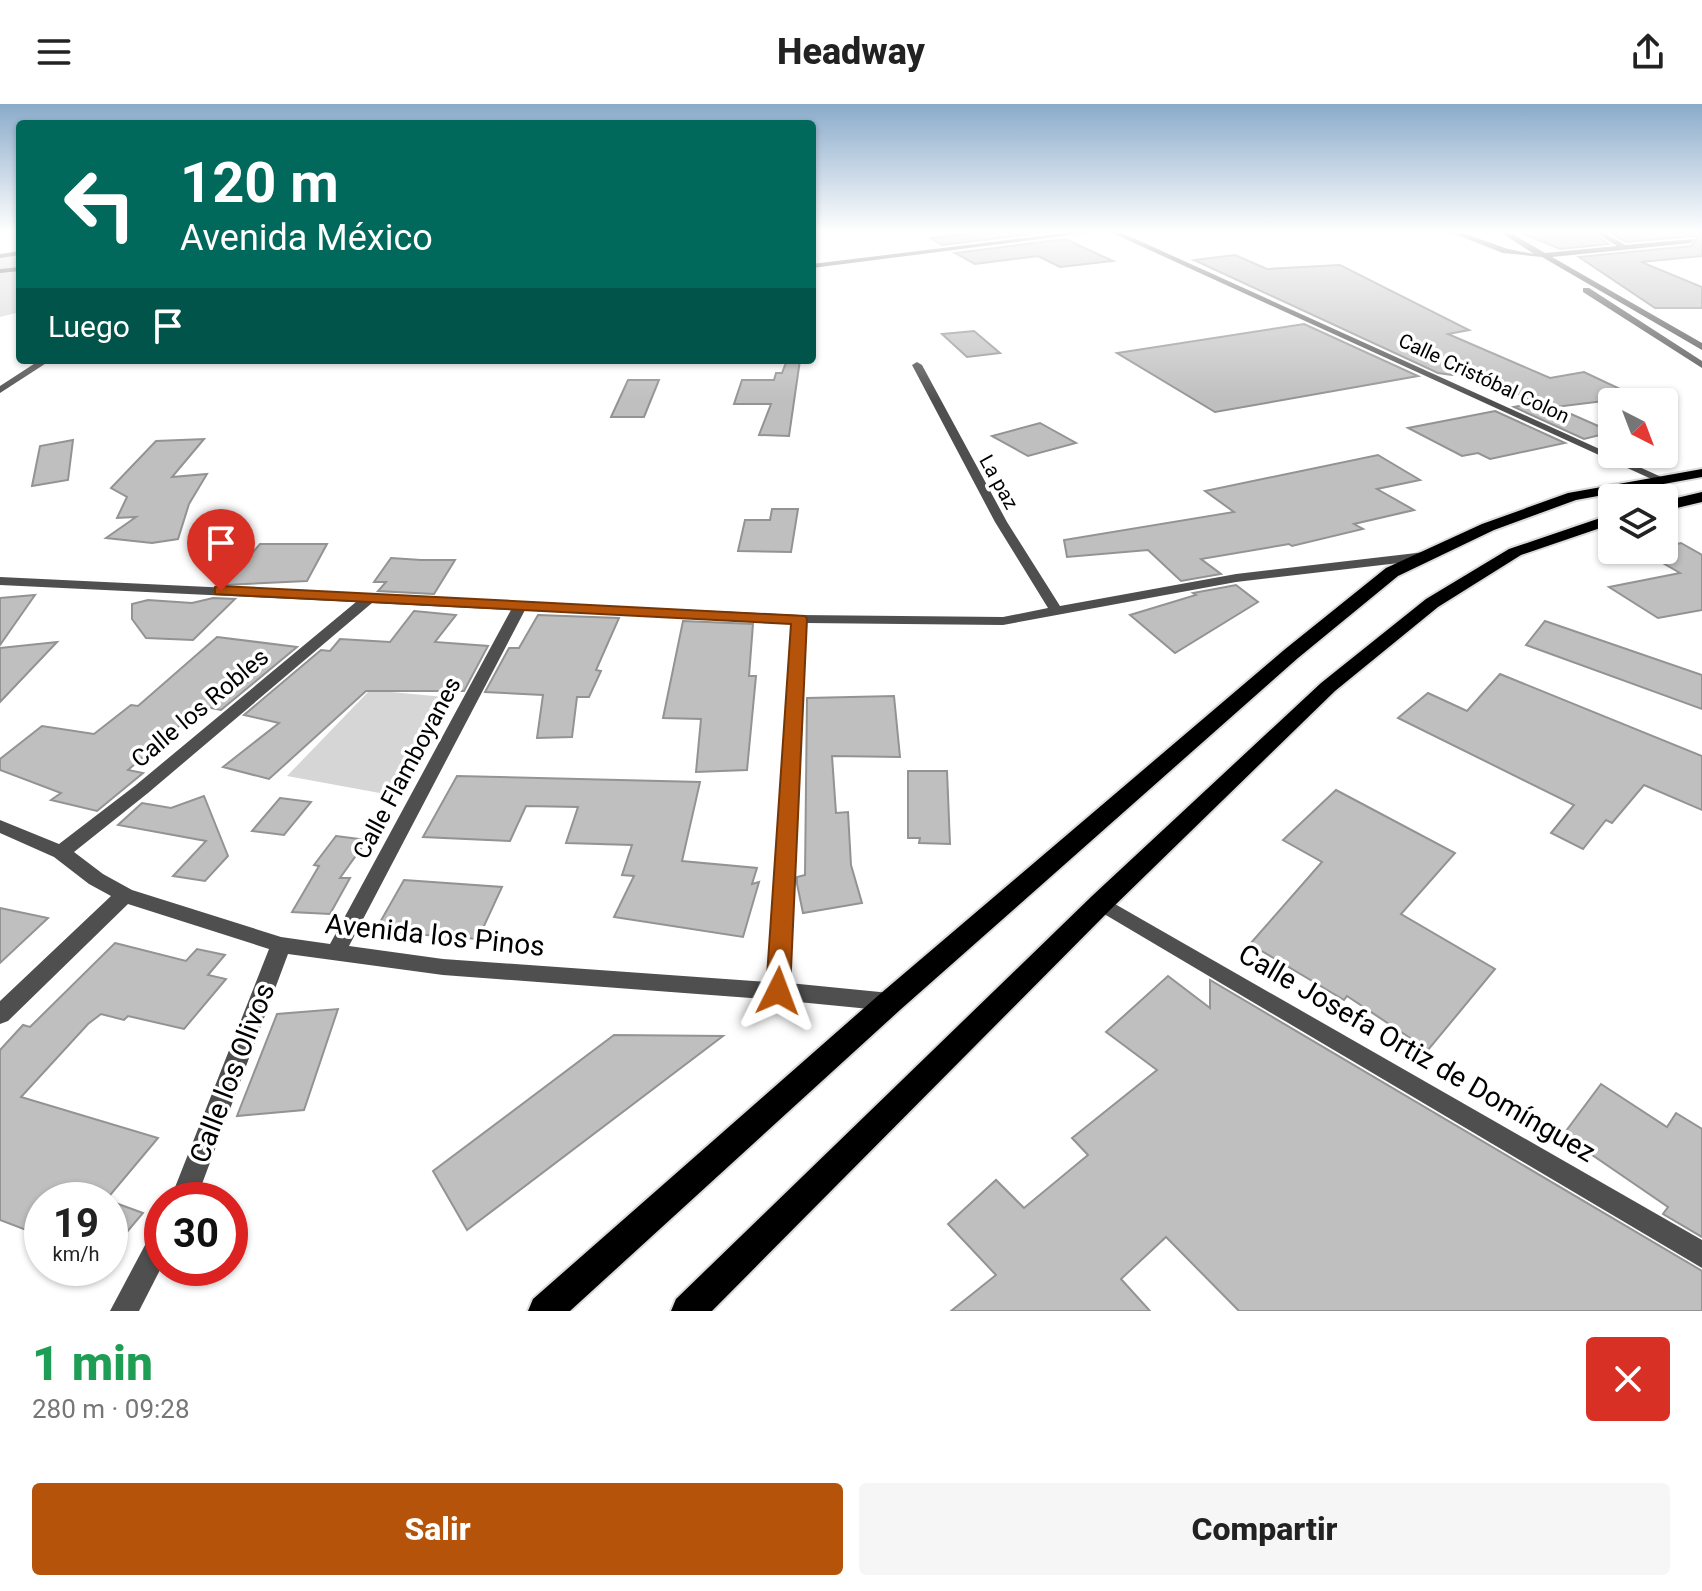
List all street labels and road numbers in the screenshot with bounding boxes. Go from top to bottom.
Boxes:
street label: Calle Cristóbal Colon [1395,328,1573,428]
street label: La paz [974,451,1024,514]
street label: Calle los Robles [126,643,274,773]
street label: Calle Flamboyanes [347,672,467,864]
street label: Avenida los Pinos [324,907,546,963]
street label: Calle Josefa Ortiz de Domínguez [1233,937,1601,1169]
street label: Calle los Olivos [183,979,281,1167]

